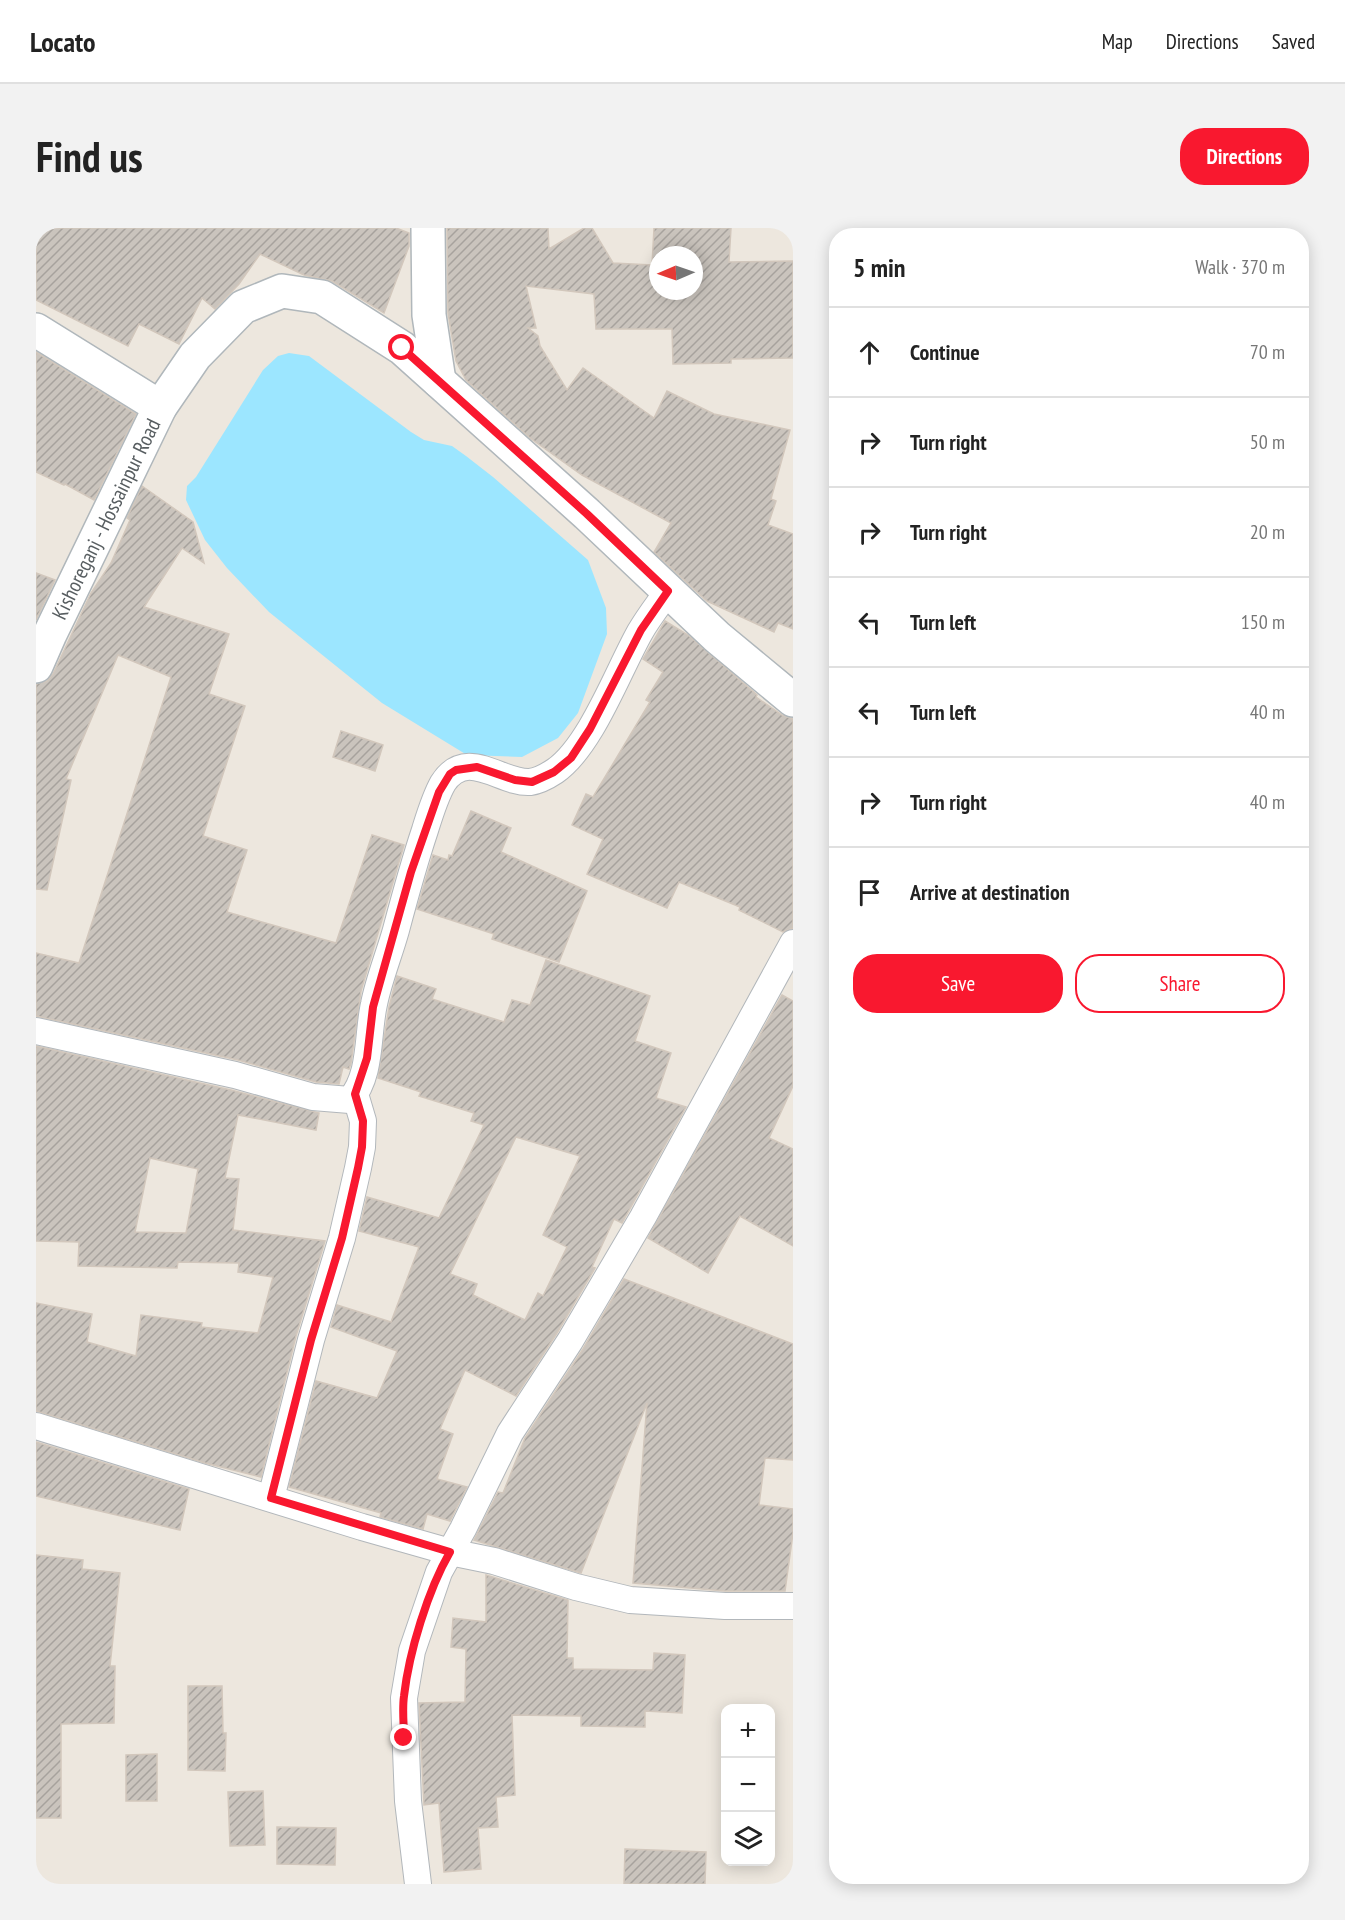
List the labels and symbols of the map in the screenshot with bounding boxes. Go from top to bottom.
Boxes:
north arrow [649,246,703,300]
route start [388,334,414,360]
street label: Kishoreganj - Hossainpur Road [46,414,166,624]
route end [390,1724,416,1750]

